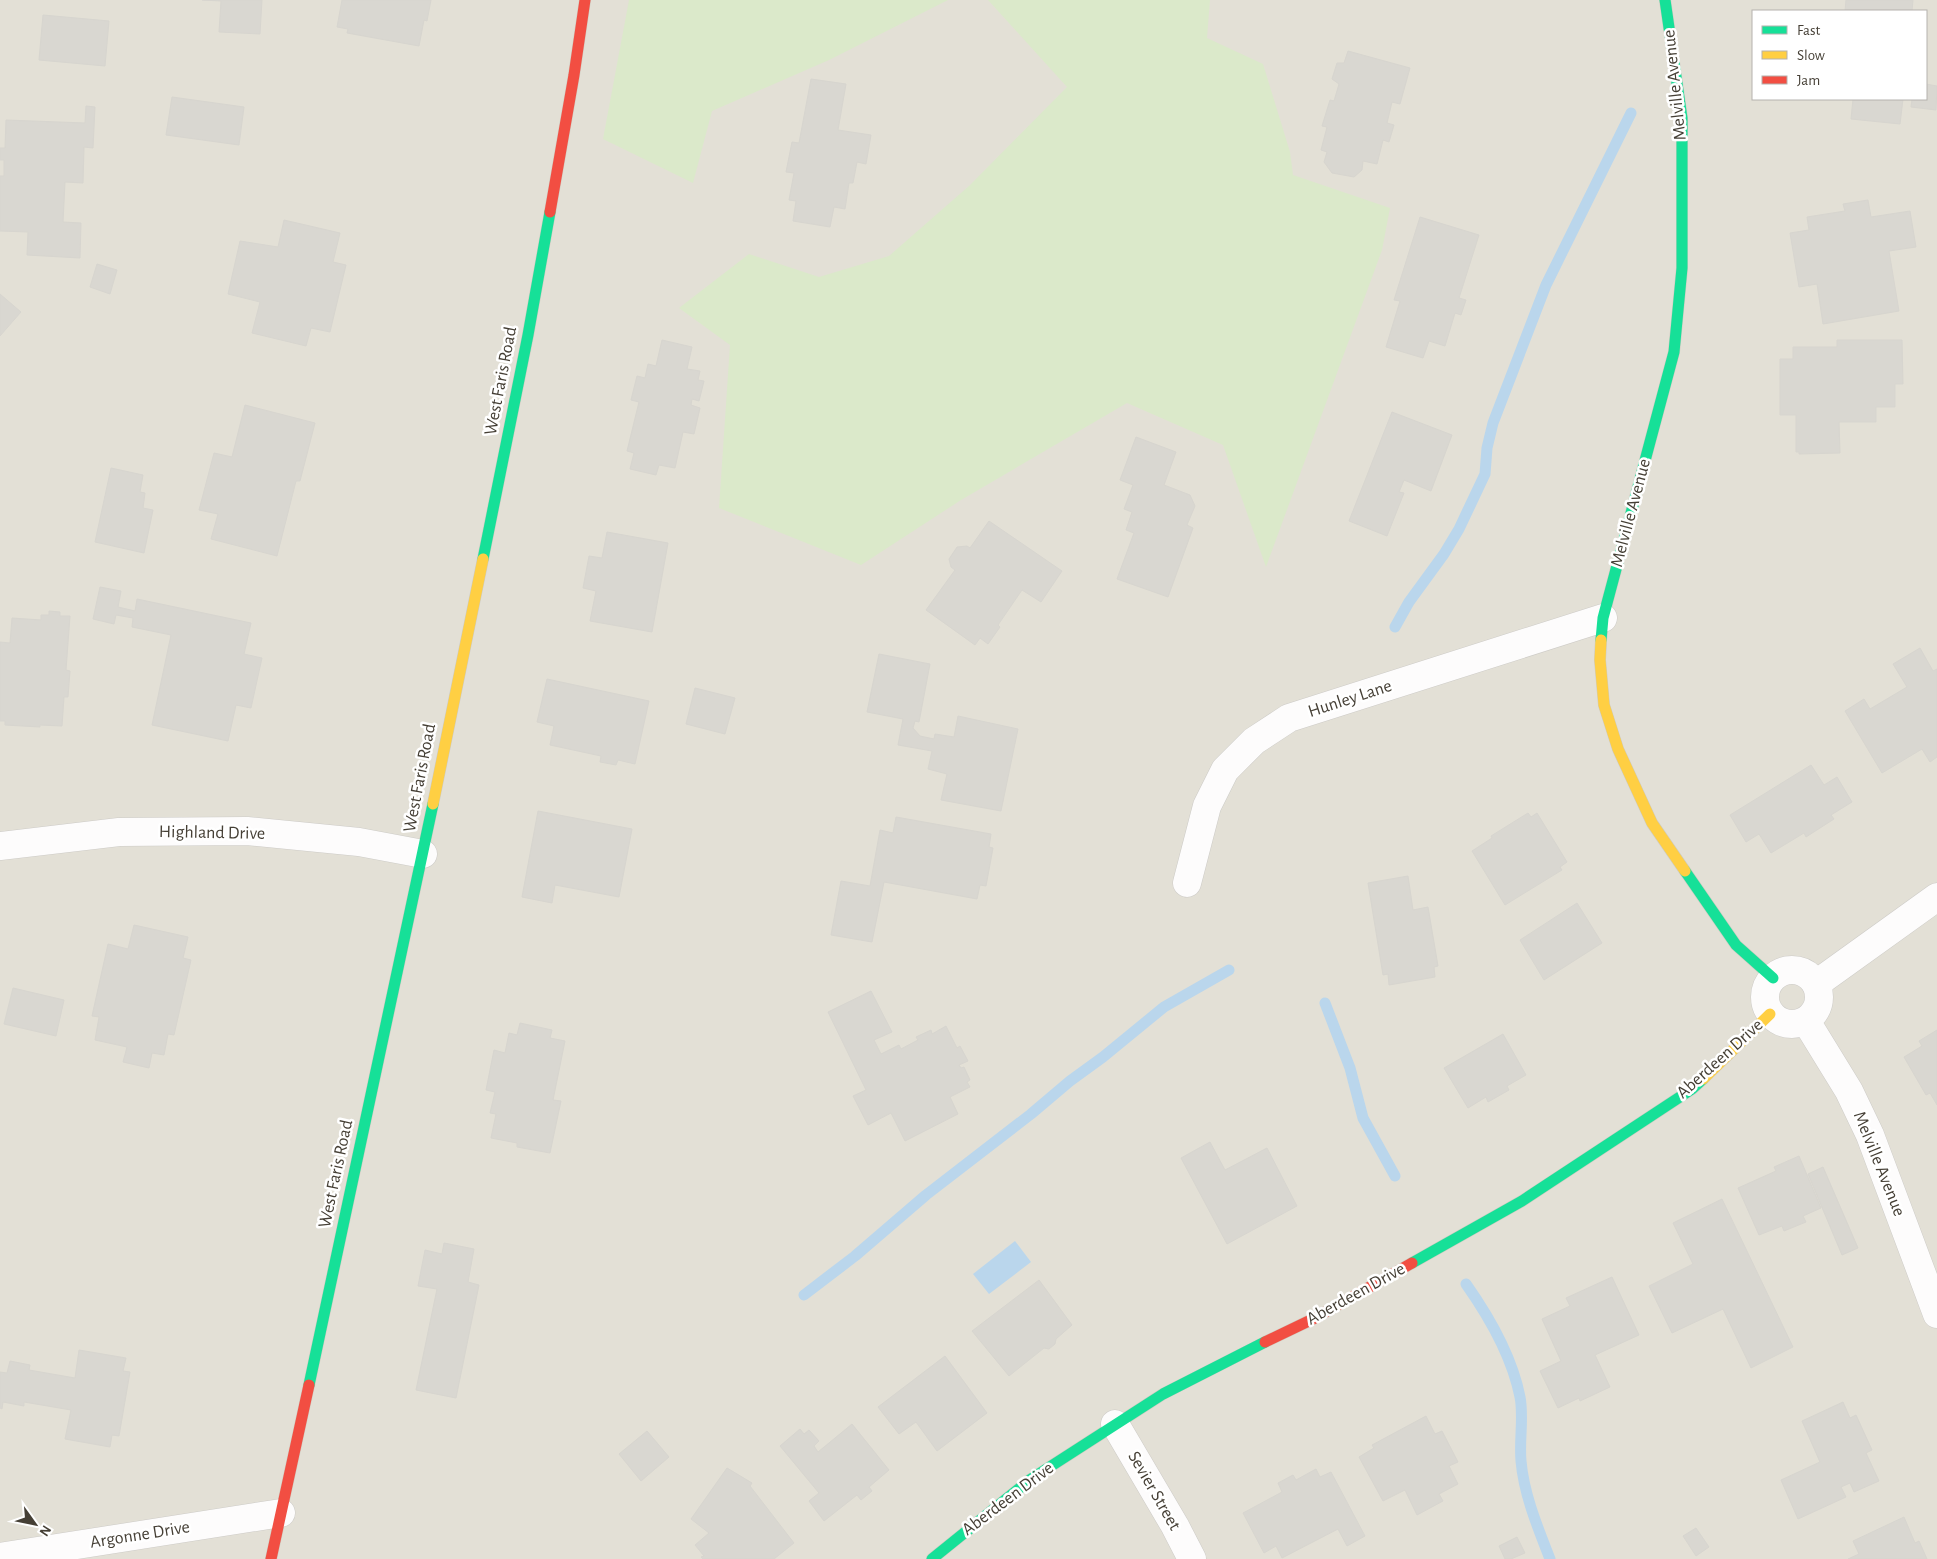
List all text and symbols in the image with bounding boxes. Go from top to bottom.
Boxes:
legend [1752,10,1927,100]
text: Fast [1797,23,1821,38]
street label: Melville Avenue [1660,29,1690,141]
text: Slow [1797,48,1825,63]
text: Jam [1797,73,1820,88]
street label: West Faris Road [482,325,520,437]
street label: Melville Avenue [1608,457,1654,569]
street label: Hunley Lane [1306,677,1394,721]
street label: West Faris Road [401,722,439,834]
street label: Highland Drive [159,823,265,843]
street label: Aberdeen Drive [1673,1016,1767,1102]
street label: Melville Avenue [1850,1109,1908,1219]
street label: West Faris Road [316,1118,356,1230]
street label: Aberdeen Drive [1304,1260,1408,1328]
street label: Sevier Street [1124,1448,1184,1534]
street label: Aberdeen Drive [959,1459,1057,1539]
north arrow [10,1499,60,1549]
street label: Argonne Drive [89,1518,191,1552]
text: N [37,1523,54,1538]

